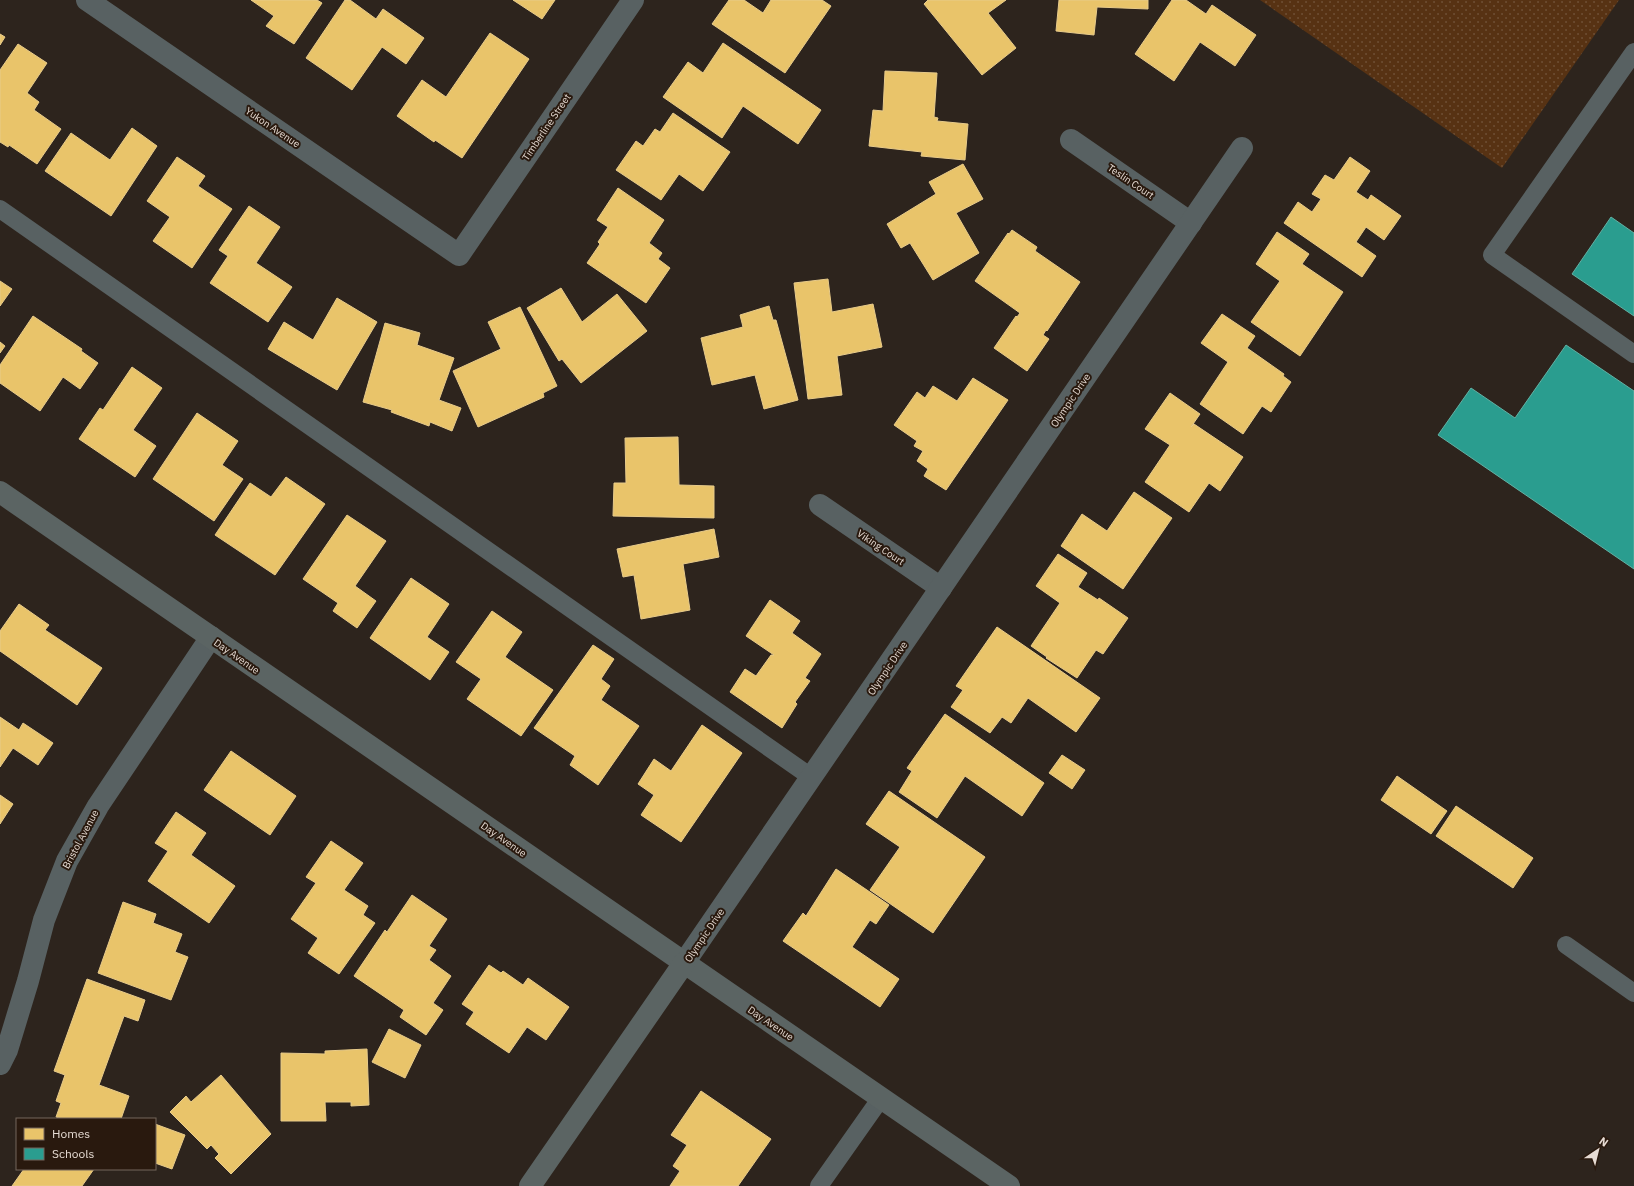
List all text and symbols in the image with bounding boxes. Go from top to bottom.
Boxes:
street label: Timberline Street [519,91,574,163]
street label: Yukon Avenue [243,104,303,151]
street label: Teslin Court [1105,161,1157,202]
street label: Olympic Drive [1048,370,1094,430]
street label: Viking Court [855,527,907,568]
street label: Day Avenue [211,636,262,677]
street label: Olympic Drive [865,638,911,698]
street label: Bristol Avenue [59,807,102,871]
street label: Day Avenue [478,819,529,860]
street label: Olympic Drive [682,905,728,965]
street label: Day Avenue [745,1003,797,1044]
legend [16,1118,156,1170]
text: Homes [52,1126,90,1141]
north arrow [1578,1130,1618,1170]
text: N [1596,1134,1611,1150]
text: Schools [52,1146,95,1161]

